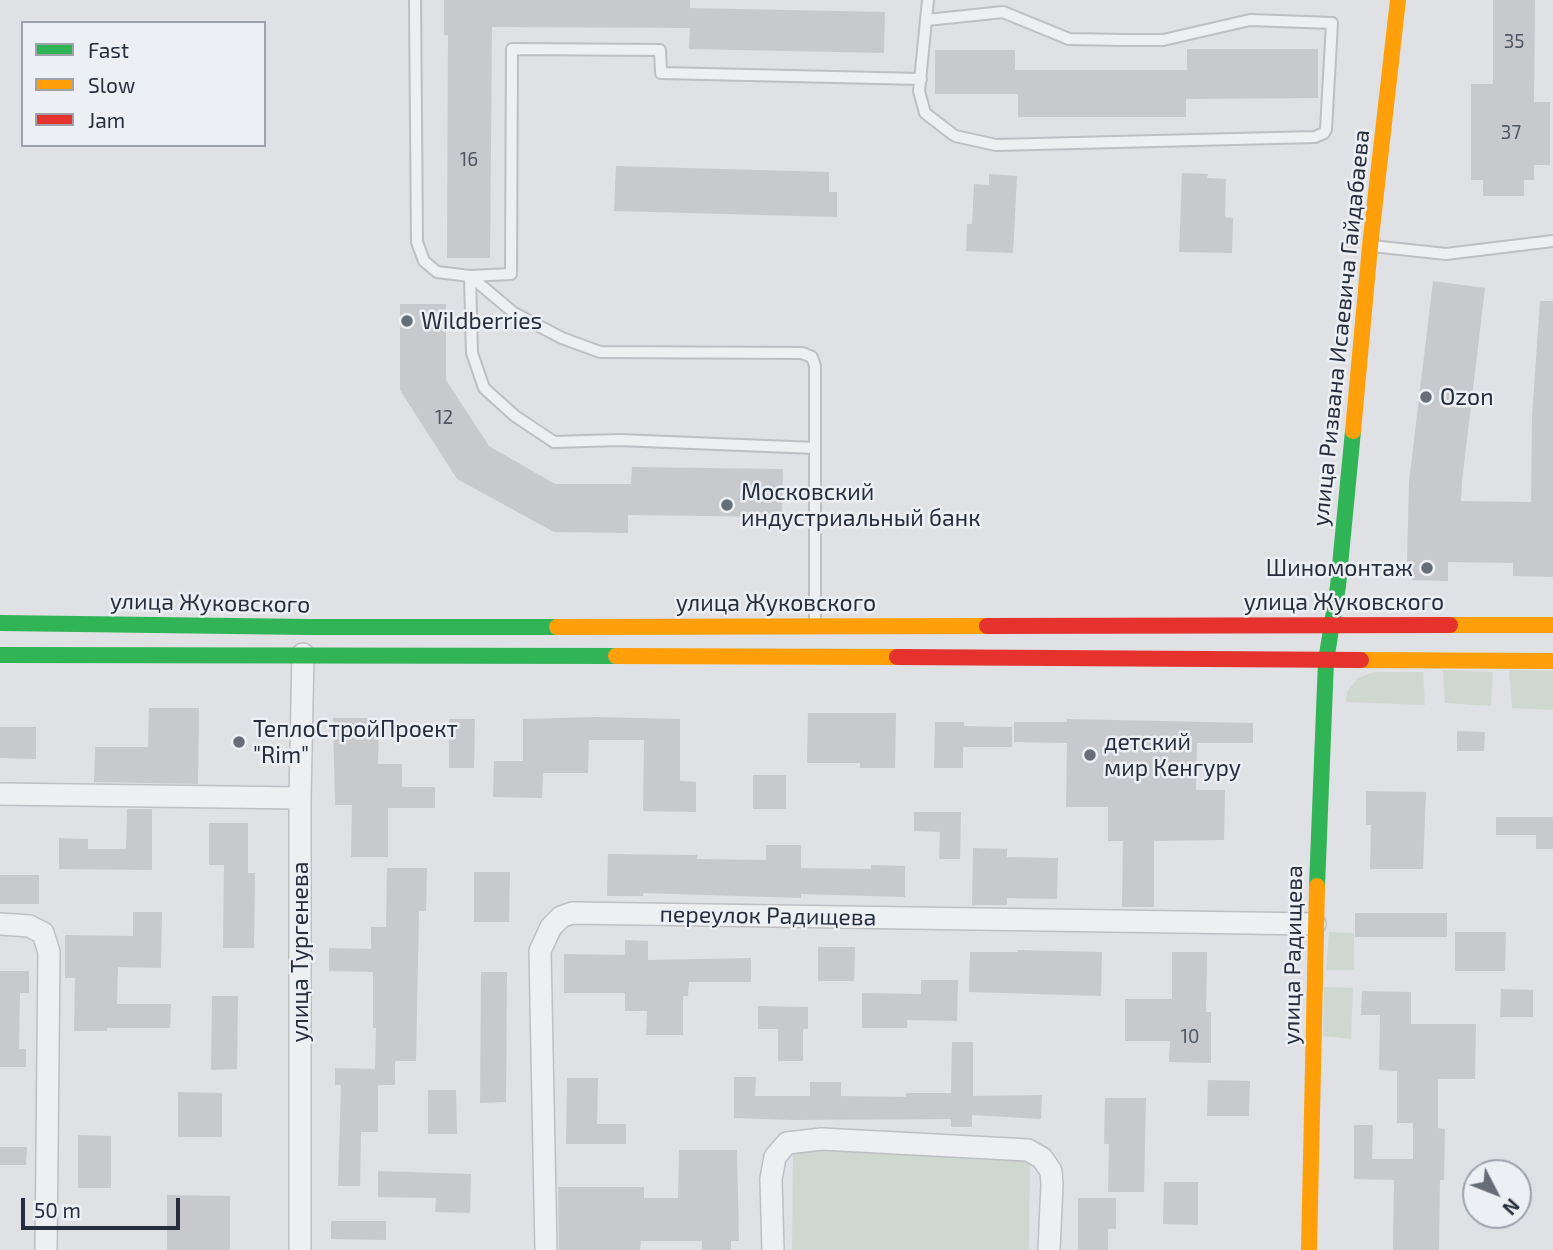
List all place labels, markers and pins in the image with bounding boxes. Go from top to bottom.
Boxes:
place label: Wildberries [421,307,542,335]
marker: Wildberries [399,313,415,329]
place label: Ozon [1440,383,1493,411]
marker: Ozon [1418,389,1434,405]
place label: Московский индустриальный банк [741,478,980,532]
marker: Московский индустриальный банк [719,497,735,513]
place label: Шиномонтаж [1266,554,1413,582]
marker: Шиномонтаж [1419,560,1435,576]
place label: ТеплоСтройПроект "Rim" [253,715,458,769]
place label: детский мир Кенгуру [1104,728,1241,782]
marker: ТеплоСтройПроект "Rim" [231,734,247,750]
marker: детский мир Кенгуру [1082,747,1098,763]

